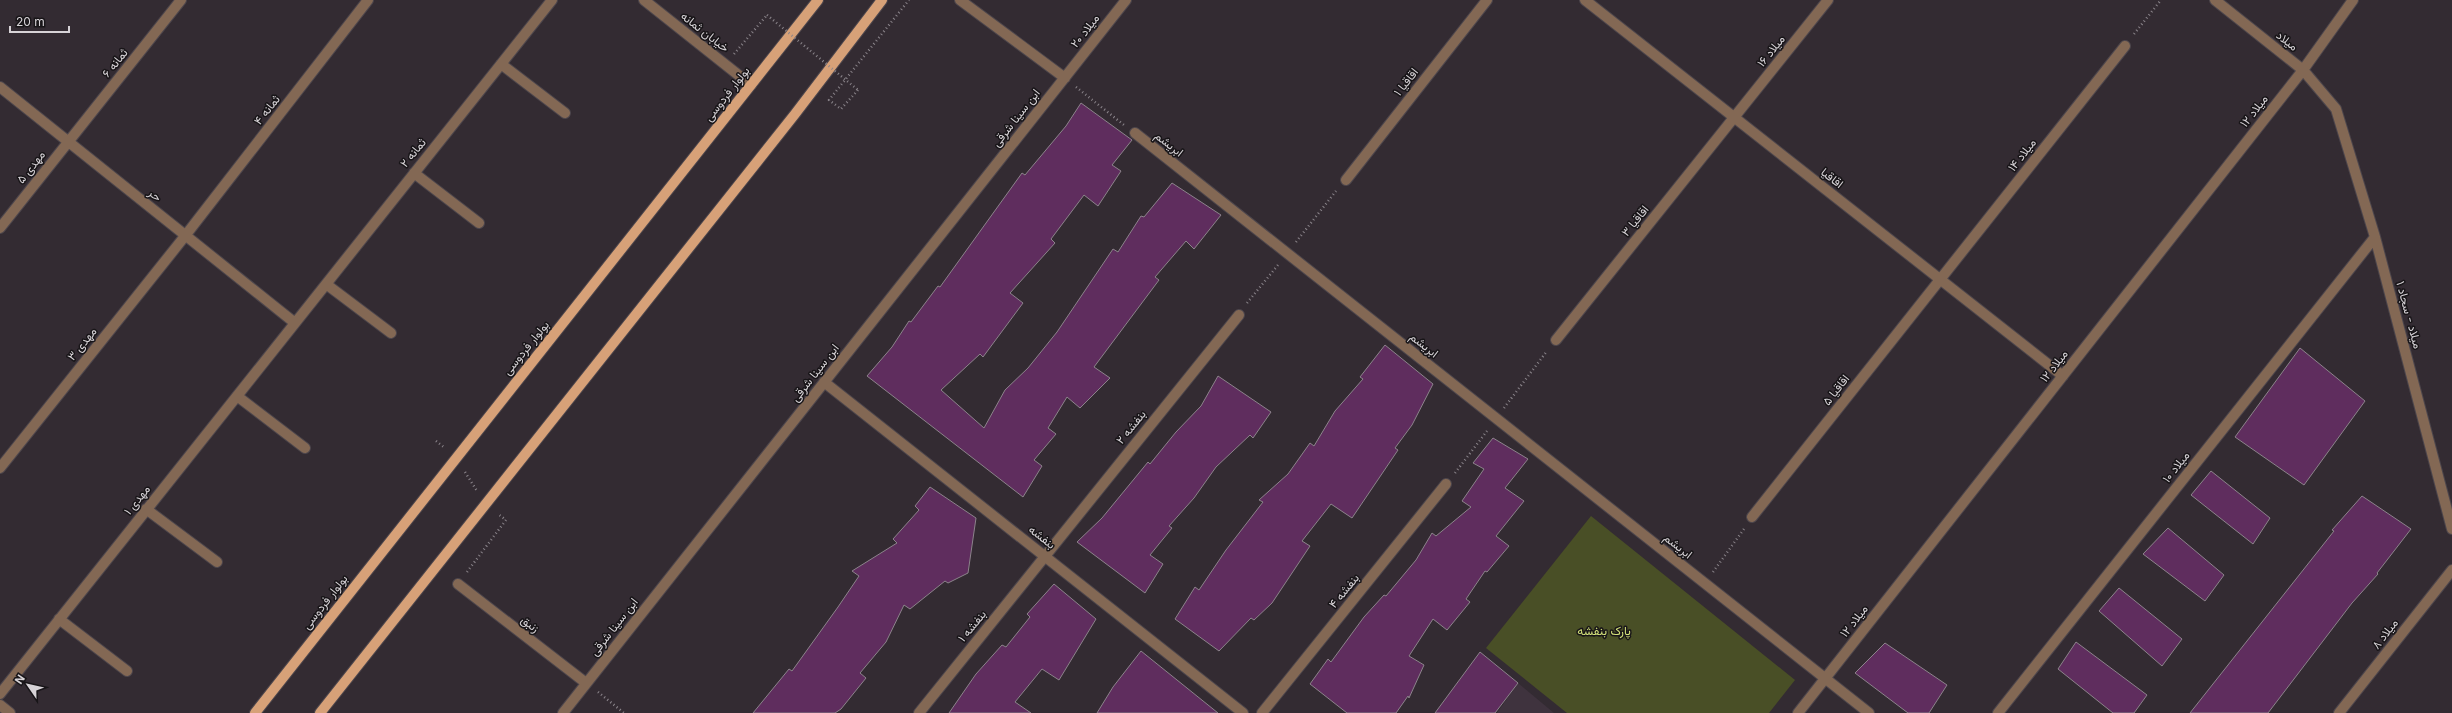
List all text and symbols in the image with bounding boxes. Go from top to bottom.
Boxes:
scale bar [10,8,69,34]
street label: خیابان ثمانه [678,8,732,55]
street label: میلاد ۲۰ [1067,11,1102,50]
text: 20 m [16,14,45,29]
street label: میلاد [2273,27,2301,54]
street label: میلاد ۱۶ [1753,32,1788,70]
street label: ثمانه ۶ [99,45,131,80]
street label: بولوار فردوسی [701,63,753,125]
street label: اقاقیا ۱ [1390,65,1421,99]
street label: ابن سینا شرقی [988,86,1044,150]
street label: ثمانه ۴ [250,92,283,128]
street label: میلاد ۱۲ [2236,92,2271,130]
street label: ابریشم [1151,128,1187,160]
street label: ثمانه ۲ [396,135,429,170]
street label: میلاد ۱۴ [2004,135,2039,174]
street label: مهدی ۵ [13,147,49,187]
street label: اقاقیا [1818,164,1847,191]
street label: حر [144,184,165,205]
street label: اقاقیا ۳ [1618,202,1652,239]
street label: میلاد - سجاد ۱ [2393,279,2426,350]
street label: بولوار فردوسی [499,318,553,378]
street label: مهدی ۳ [64,324,100,364]
street label: ابریشم [1406,329,1442,361]
street label: ابن سینا شرقی [787,341,843,405]
street label: میلاد ۱۲ [2036,347,2071,385]
street label: اقاقیا ۵ [1819,371,1852,408]
street label: بنفشه ۲ [1112,407,1149,447]
street label: میلاد ۱۰ [2159,448,2192,485]
street label: مهدی ۱ [120,482,154,518]
street label: بنفشه [1026,521,1059,552]
street label: ابریشم [1660,530,1696,562]
street label: بنفشه ۴ [1325,570,1362,611]
street label: بولوار فردوسی [299,571,351,633]
street label: ابن سینا شرقی [586,595,642,659]
street label: میلاد ۱۲ [1836,602,1871,640]
street label: بنفشه ۱ [954,607,989,645]
street label: زنبق [517,612,543,636]
street label: میلاد ۸ [2368,616,2401,652]
park label: پارک بنفشه [1577,623,1631,639]
north arrow [8,665,48,705]
text: N [12,672,28,687]

